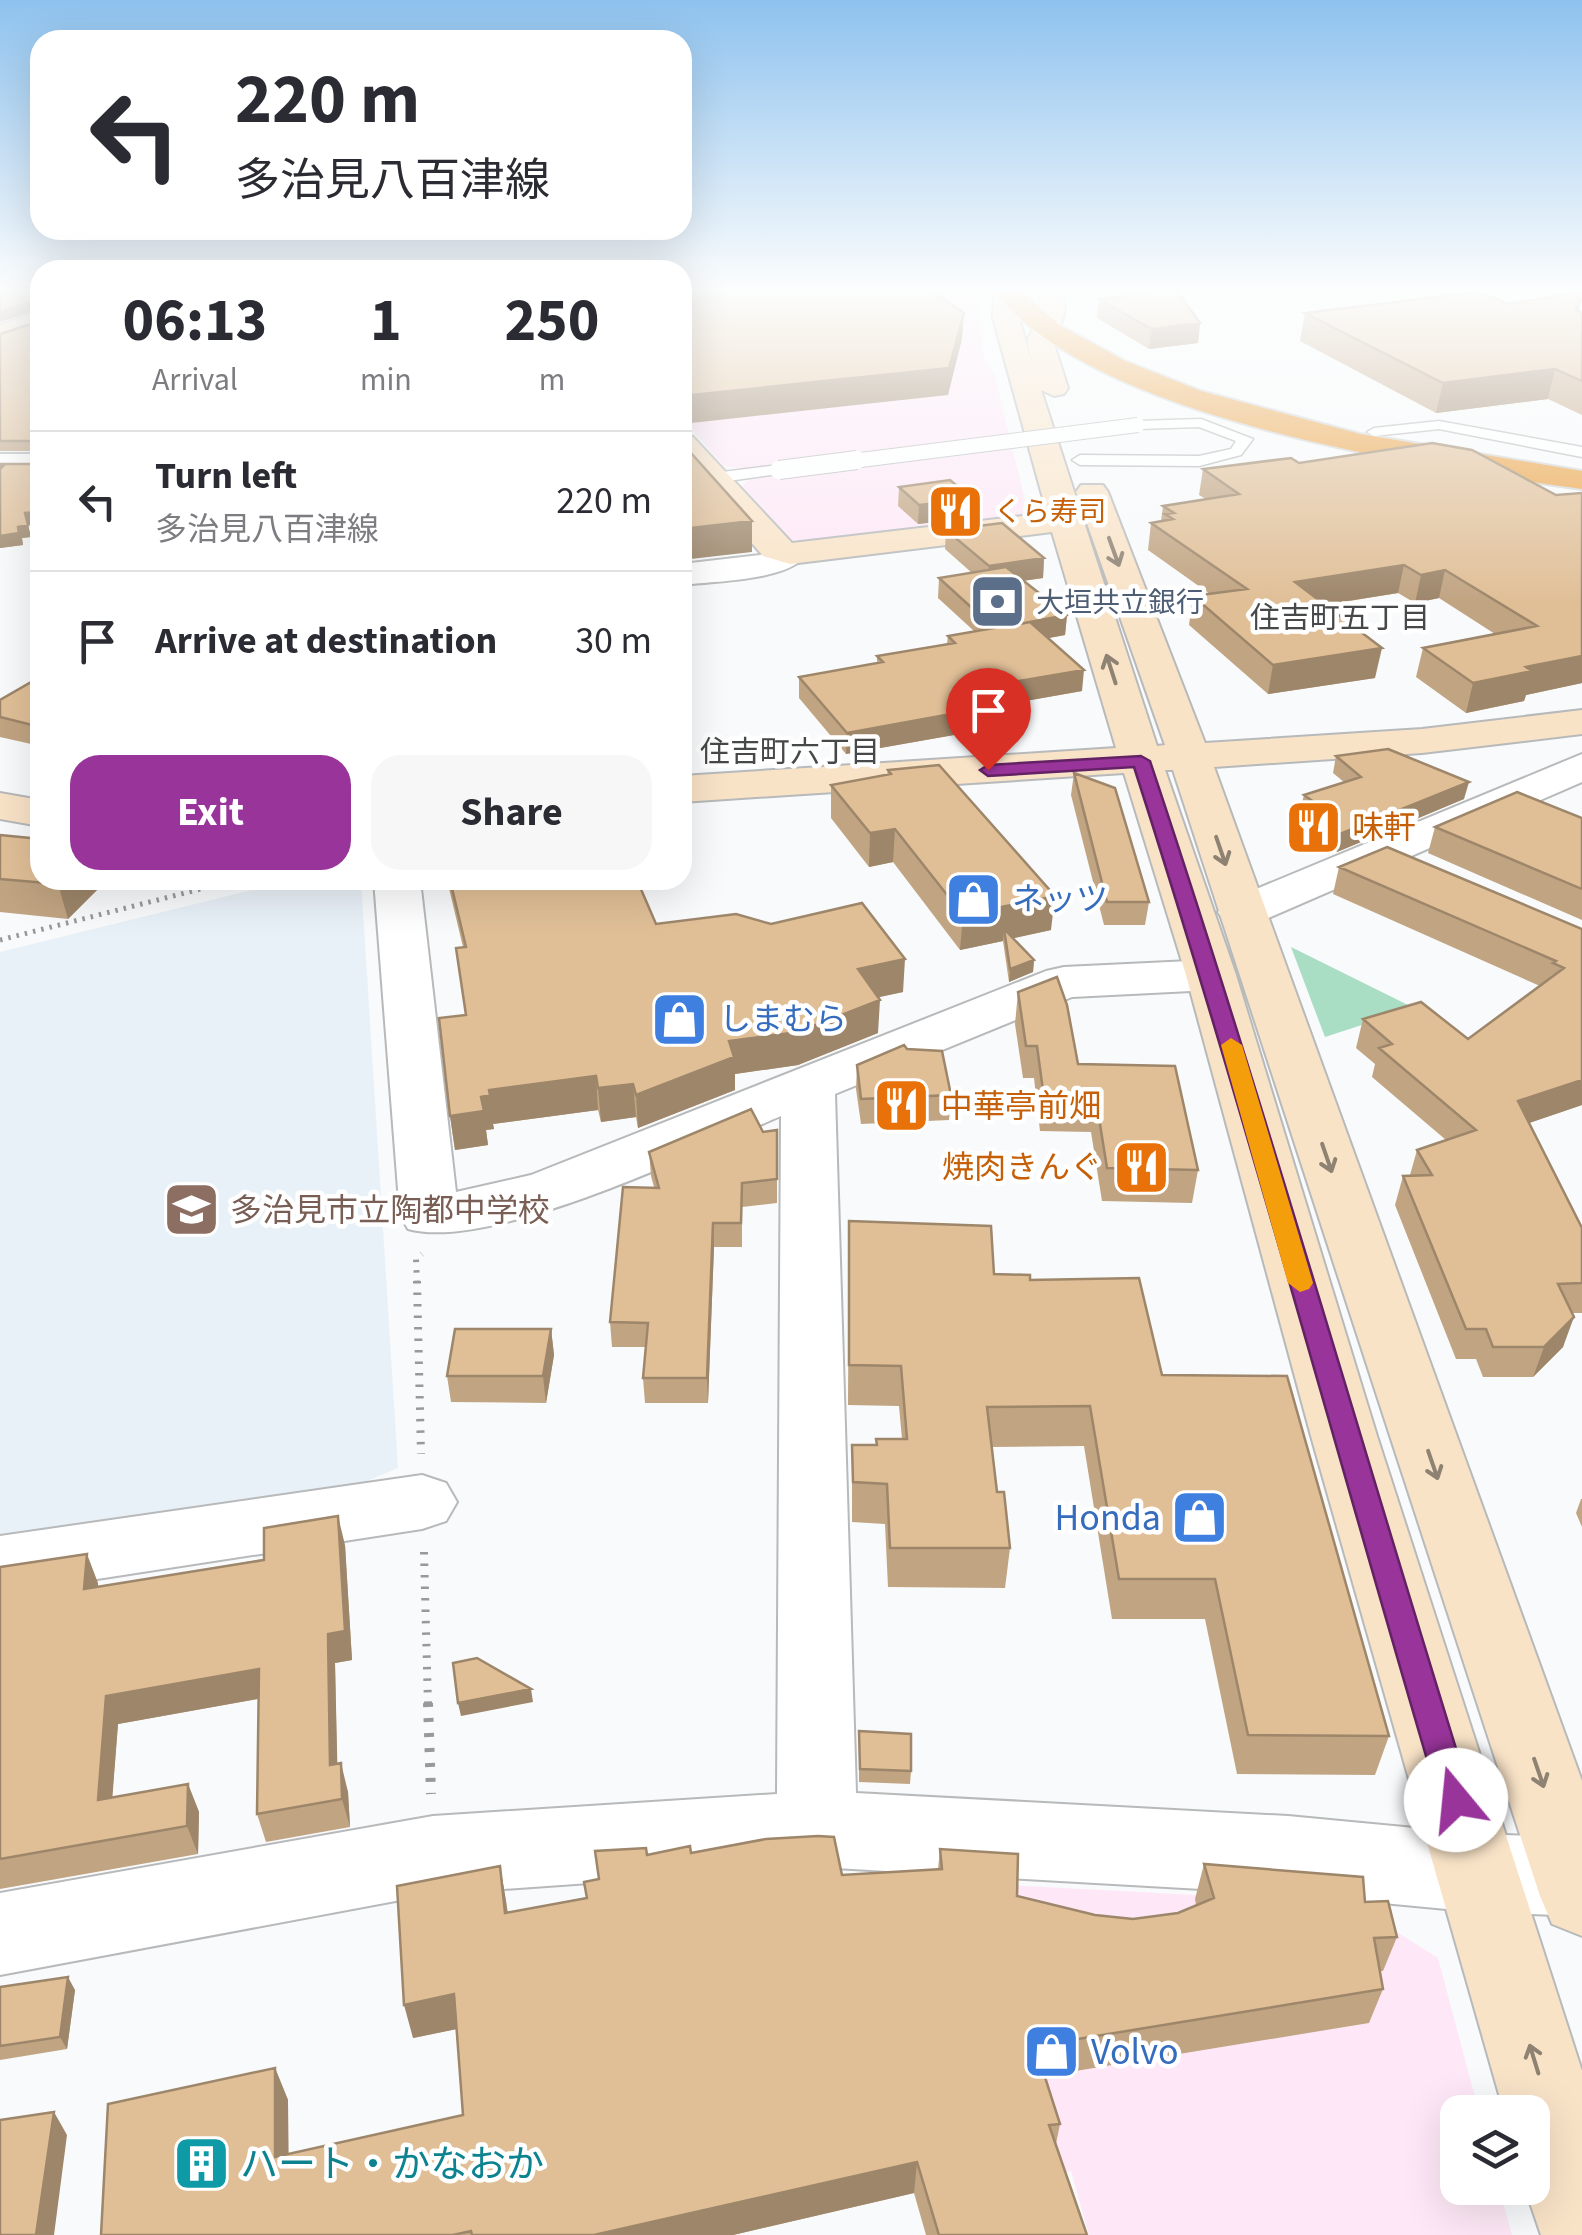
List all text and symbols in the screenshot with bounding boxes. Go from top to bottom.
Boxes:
text: 220 m [235,50,420,150]
icon: left [70,70,200,200]
text: 多治見八百津線 [235,149,550,213]
text: 06:13 [123,279,267,364]
text: 1 [370,279,402,364]
text: 250 [504,279,599,364]
text: Arrival [152,357,238,403]
text: min [360,357,412,403]
text: m [539,357,565,403]
text: Turn left [155,449,297,503]
icon: left [70,474,125,529]
text: 220 m [556,474,652,528]
restaurant icon: くら寿司 [925,481,985,541]
place label: くら寿司 [994,492,1106,532]
text: 多治見八百津線 [155,507,379,553]
one-way arrow [1106,535,1124,566]
bank icon: 大垣共立銀行 [967,572,1027,632]
place label: 大垣共立銀行 [1036,583,1204,623]
district label: 住吉町五丁目 [1250,597,1430,640]
icon: arrive [70,614,125,669]
text: Arrive at destination [155,614,497,668]
text: 30 m [575,614,652,668]
one-way arrow [1101,653,1119,685]
pin [946,668,1031,771]
icon: arrive [961,683,1016,738]
district label: 住吉町六丁目 [700,731,880,774]
button: Exit [70,755,351,870]
button: Share [371,755,652,870]
restaurant icon: 味軒 [1283,797,1343,857]
place label: 味軒 [1352,805,1416,851]
one-way arrow [1214,834,1232,866]
shop icon: ネッツ [943,869,1003,929]
place label: ネッツ [1012,877,1108,923]
shop icon: しまむら [650,989,710,1049]
place label: しまむら [719,997,847,1043]
restaurant icon: 中華亭前畑 [872,1076,932,1136]
place label: 中華亭前畑 [941,1084,1101,1130]
restaurant icon: 焼肉きんぐ [1111,1137,1171,1197]
one-way arrow [1319,1142,1337,1173]
place label: 焼肉きんぐ [942,1145,1102,1191]
school or university icon: 多治見市立陶都中学校 [161,1180,221,1240]
place label: 多治見市立陶都中学校 [230,1188,550,1234]
one-way arrow [1425,1449,1443,1480]
shop icon: Honda [1170,1487,1230,1547]
place label: Honda [1055,1491,1161,1545]
position arrow [1404,1748,1508,1852]
one-way arrow [1532,1756,1550,1788]
shop icon: Volvo [1022,2021,1082,2081]
place label: Volvo [1091,2025,1179,2079]
one-way arrow [1524,2044,1542,2075]
map controls [1440,2095,1550,2205]
button: layers [1440,2095,1550,2205]
building icon: ハート・かなおか [171,2134,231,2194]
place label: ハート・かなおか [240,2138,544,2192]

